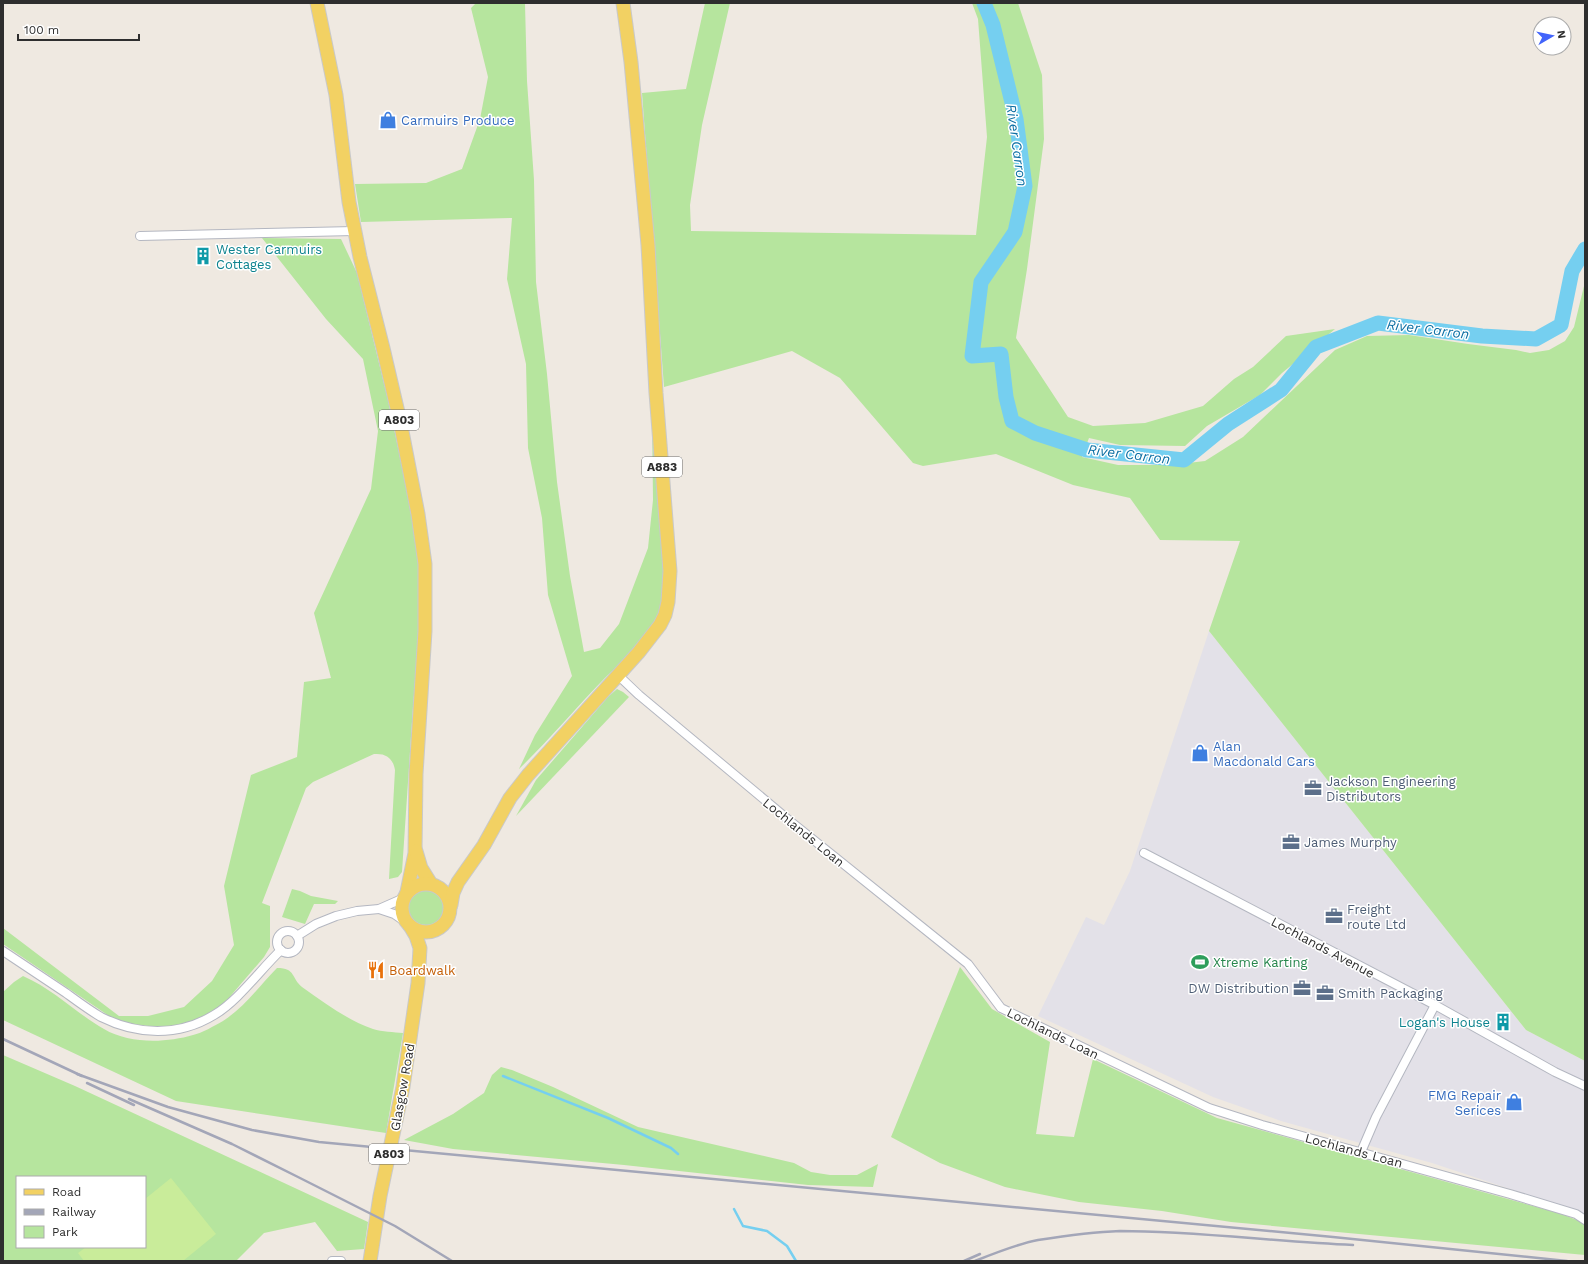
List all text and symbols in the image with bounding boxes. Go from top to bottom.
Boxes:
scale bar [18,16,139,42]
north arrow [1532,16,1572,56]
text: 100 m [24,23,59,37]
text: N [1554,29,1568,40]
water label: River Carron [1003,103,1031,187]
shop icon: Carmuirs Produce [378,110,398,130]
place label: Carmuirs Produce [401,113,515,128]
place label: Wester Carmuirs Cottages [216,242,322,272]
building icon: Wester Carmuirs Cottages [193,246,213,266]
water label: River Carron [1386,316,1470,342]
road number: A803 [379,410,419,430]
water label: River Carron [1087,441,1171,467]
road number: A883 [642,457,682,477]
place label: Alan Macdonald Cars [1213,739,1315,769]
shop icon: Alan Macdonald Cars [1190,743,1210,763]
place label: Jackson Engineering Distributors [1326,774,1456,804]
office icon: Jackson Engineering Distributors [1303,778,1323,798]
street label: Lochlands Loan [760,795,847,870]
office icon: James Murphy [1281,832,1301,852]
place label: James Murphy [1304,835,1397,850]
place label: Freight route Ltd [1347,902,1406,932]
office icon: Freight route Ltd [1324,906,1344,926]
street label: Lochlands Avenue [1268,914,1377,981]
sports icon: Xtreme Karting [1190,952,1210,972]
place label: Xtreme Karting [1213,955,1307,970]
restaurant icon: Boardwalk [366,960,386,980]
place label: Boardwalk [389,963,456,978]
office icon: DW Distribution [1292,978,1312,998]
place label: DW Distribution [1188,981,1289,996]
office icon: Smith Packaging [1315,983,1335,1003]
place label: Smith Packaging [1338,986,1443,1001]
street label: Lochlands Loan [1004,1005,1101,1062]
building icon: Logan's House [1493,1012,1513,1032]
place label: Logan's House [1399,1015,1490,1030]
street label: Glasgow Road [387,1042,418,1132]
place label: FMG Repair Serices [1428,1088,1501,1118]
shop icon: FMG Repair Serices [1504,1092,1524,1112]
street label: Lochlands Loan [1303,1130,1404,1171]
road number: A803 [369,1144,409,1164]
legend [16,1176,146,1248]
text: Road [52,1185,81,1199]
text: Railway [52,1205,97,1219]
text: Park [52,1225,78,1239]

